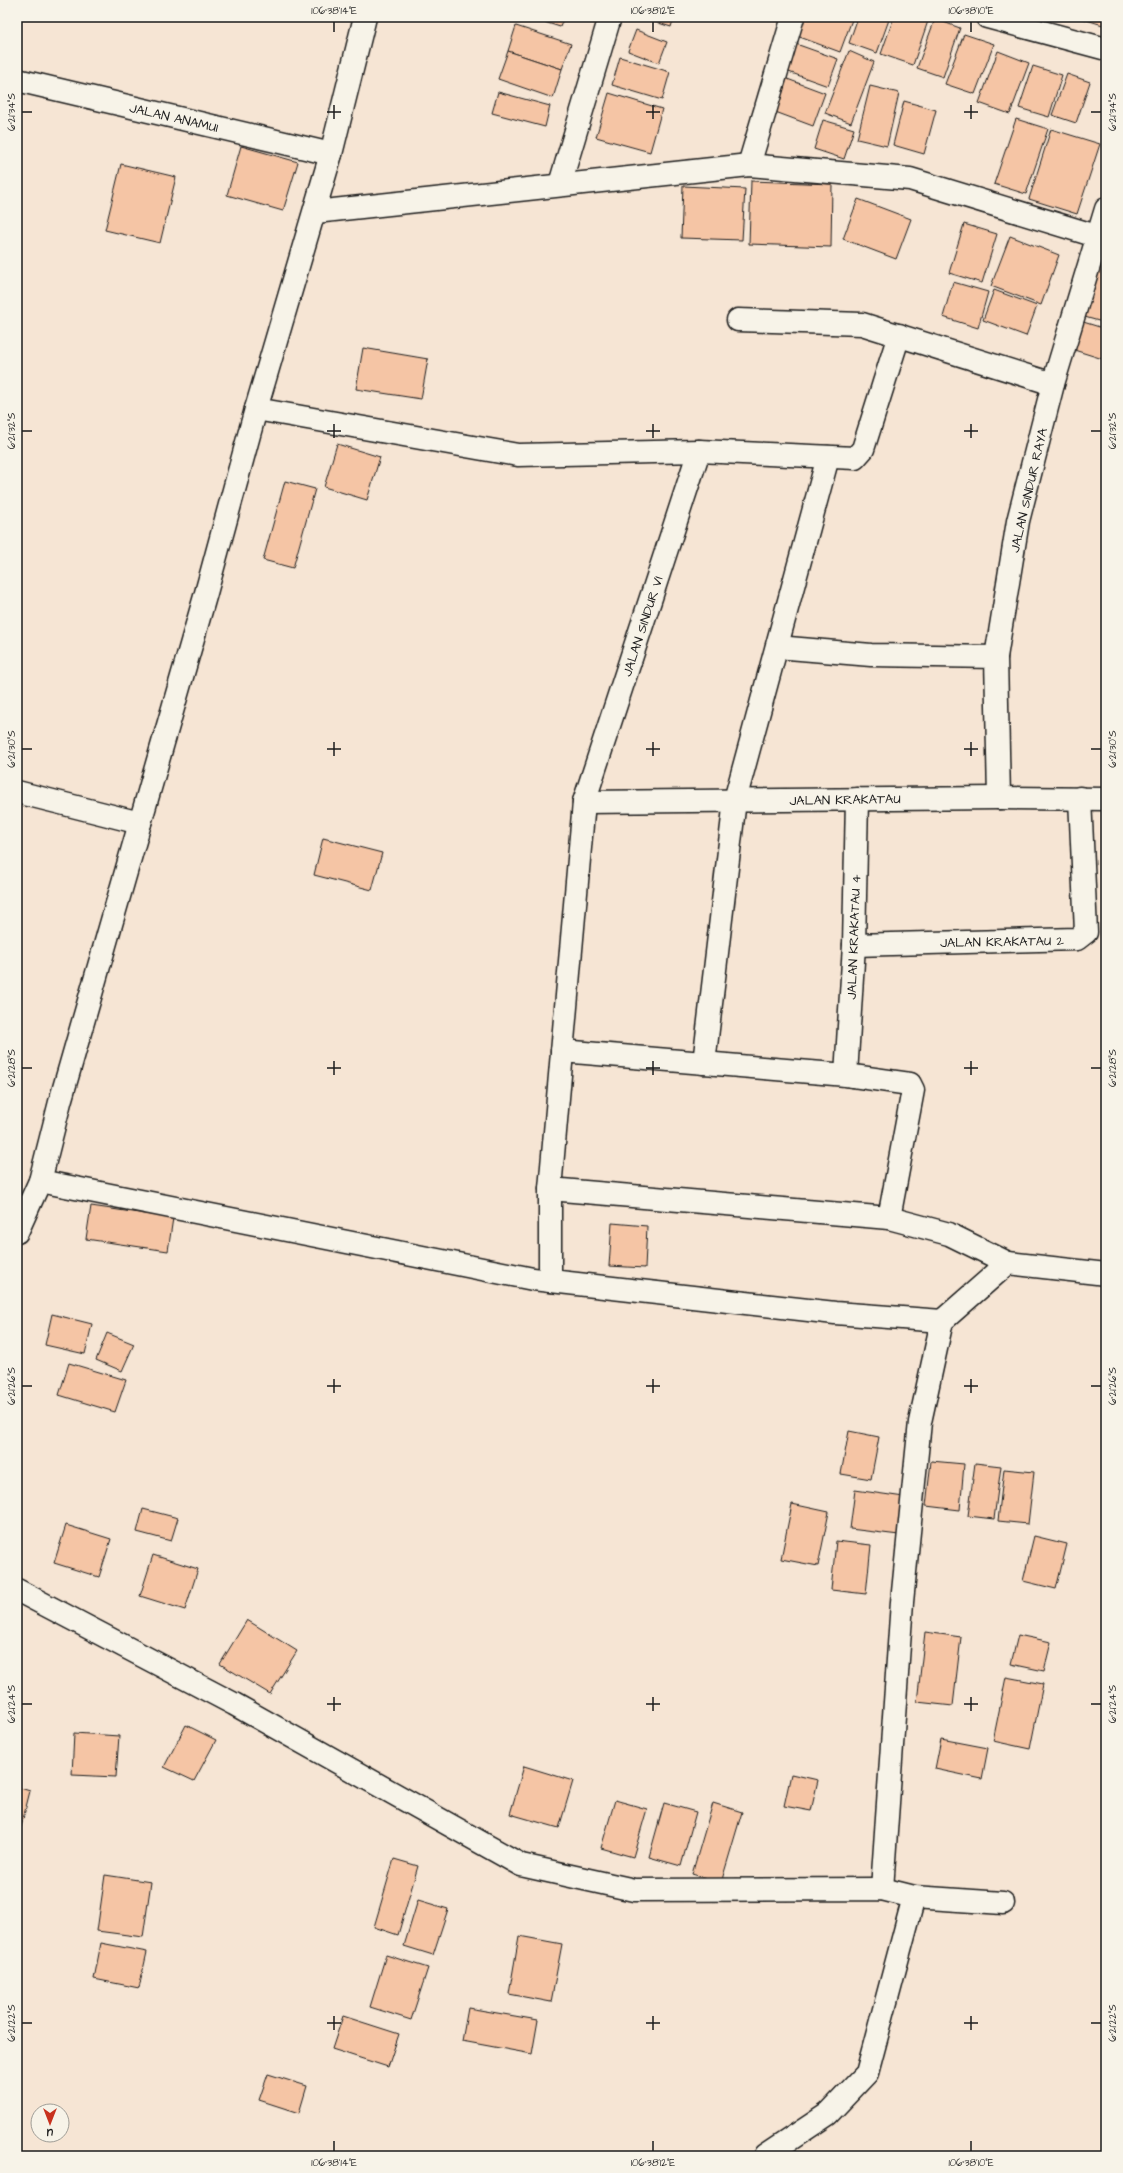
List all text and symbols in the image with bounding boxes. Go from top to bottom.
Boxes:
text: 106°38'14"E [311,4,357,18]
text: 106°38'12"E [631,4,675,18]
text: 106°38'10"E [948,4,994,18]
text: 6°21'34"S [5,93,19,131]
text: 6°21'34"S [1106,93,1120,131]
street label: JALAN ANAMUI [128,99,220,137]
text: 6°21'32"S [5,412,19,449]
text: 6°21'32"S [1106,412,1120,449]
street label: JALAN SINDUR RAYA [1006,425,1052,554]
street label: JALAN SINDUR VI [618,574,668,679]
text: 6°21'30"S [5,730,19,768]
text: 6°21'30"S [1106,730,1120,768]
street label: JALAN KRAKATAU [789,790,901,810]
street label: JALAN KRAKATAU 4 [843,874,865,1000]
street label: JALAN KRAKATAU 2 [940,932,1065,952]
text: 6°21'28"S [5,1048,19,1087]
text: 6°21'28"S [1106,1048,1120,1087]
text: 6°21'26"S [5,1366,19,1405]
text: 6°21'26"S [1106,1366,1120,1405]
text: 6°21'24"S [5,1684,19,1723]
text: 6°21'24"S [1106,1684,1120,1723]
text: 6°21'22"S [5,2004,19,2042]
text: 6°21'22"S [1106,2004,1120,2042]
north arrow [30,2103,70,2143]
text: U [47,2125,54,2140]
text: 106°38'14"E [311,2156,357,2170]
text: 106°38'12"E [631,2156,675,2170]
text: 106°38'10"E [948,2156,994,2170]

